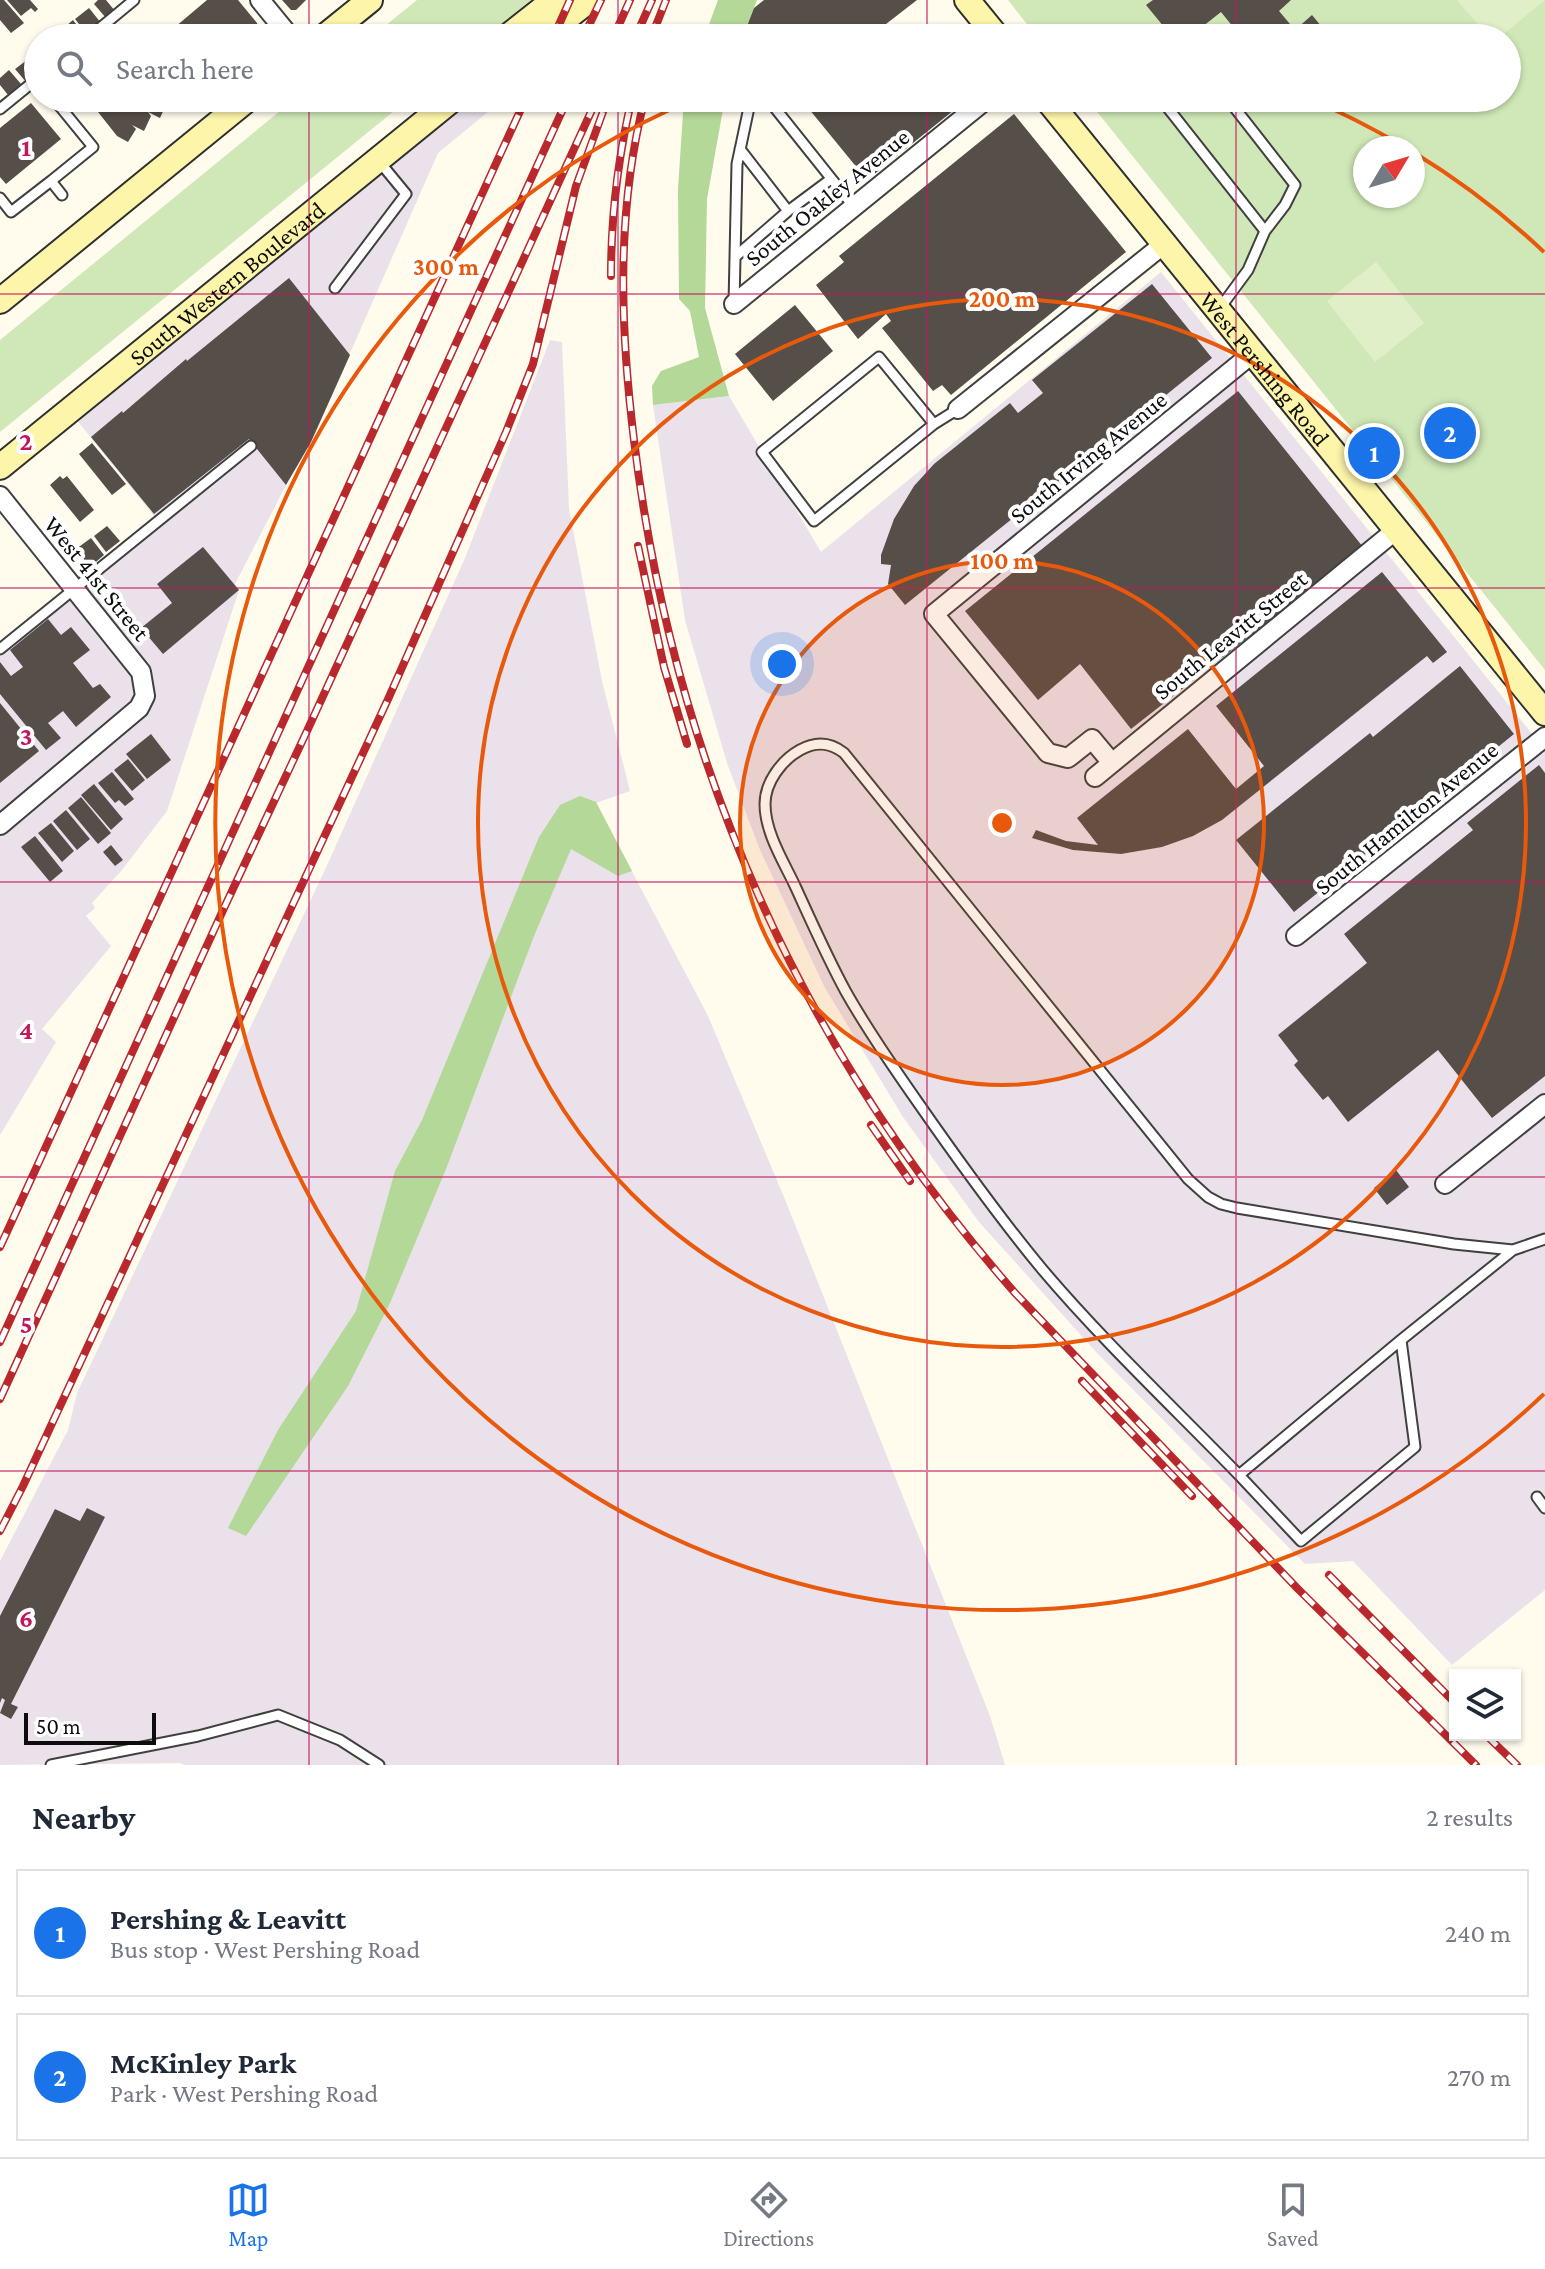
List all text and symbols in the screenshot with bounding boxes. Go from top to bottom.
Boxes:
search box [24,24,1521,112]
icon: search [52,46,96,90]
text: Search here [116,52,254,85]
street label: South Oakley Avenue [740,123,914,271]
text: 1 [21,133,31,162]
north arrow [1353,136,1425,208]
street label: South Western Boulevard [124,195,330,370]
text: 300 m [413,253,480,280]
text: 200 m [969,285,1036,312]
street label: West Pershing Road [1195,286,1336,451]
street label: South Irving Avenue [1004,385,1172,529]
pin: 2 [1424,403,1476,463]
pin: 1 [1348,423,1400,483]
text: 2 [19,427,33,456]
street label: West 41st Street [39,511,156,646]
text: 100 m [970,547,1034,574]
street label: South Leavitt Street [1148,564,1313,705]
your location [762,644,802,684]
text: 3 [20,722,32,751]
street label: South Hamilton Avenue [1309,736,1503,900]
centre of rings [988,809,1016,837]
text: 4 [19,1016,33,1045]
text: 5 [20,1310,32,1339]
text: 6 [19,1604,33,1633]
map controls [1449,1669,1521,1741]
button: layers [1449,1669,1521,1741]
scale bar [24,1709,156,1745]
text: 50 m [36,1714,81,1739]
text: Nearby [32,1799,135,1836]
text: 2 results [1426,1803,1513,1832]
text: Pershing & Leavitt [110,1902,346,1935]
text: 1 [55,1919,65,1948]
text: 240 m [1445,1919,1511,1948]
text: Bus stop · West Pershing Road [110,1935,420,1964]
text: McKinley Park [110,2046,296,2079]
text: 2 [53,2063,67,2092]
text: 270 m [1447,2063,1511,2092]
text: Park · West Pershing Road [110,2079,378,2108]
tab: Map [226,2178,270,2251]
tab: Directions [723,2178,814,2251]
tab: Saved [1267,2178,1319,2251]

